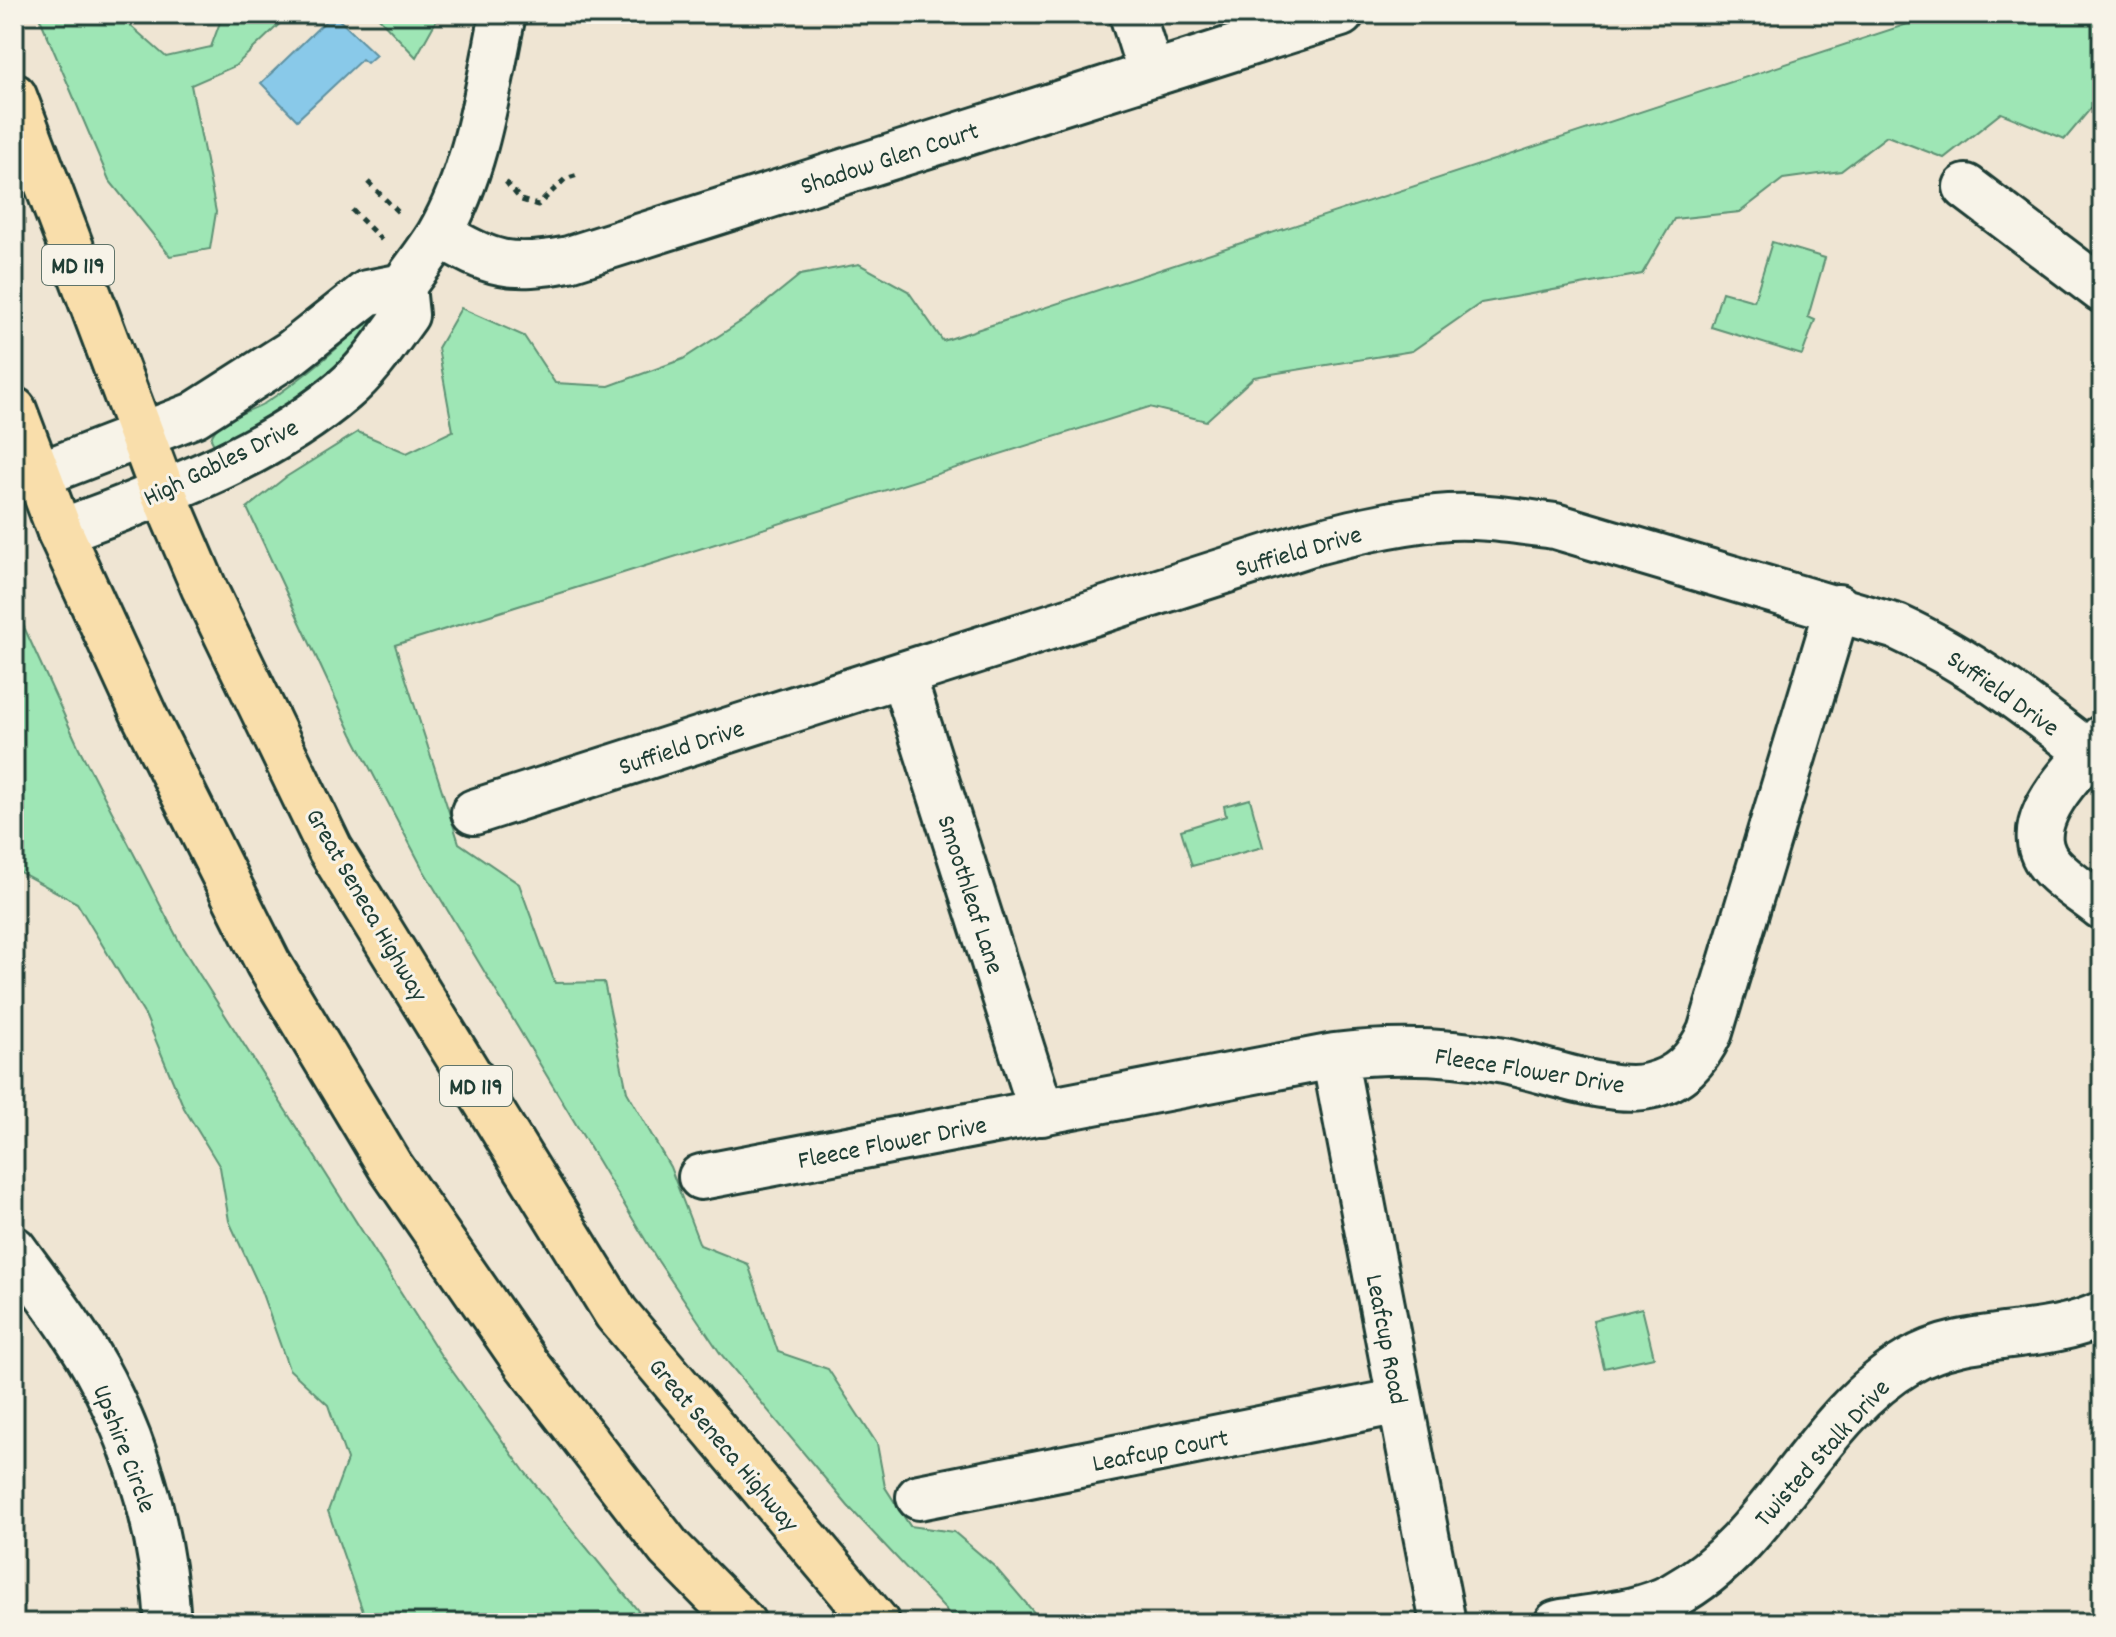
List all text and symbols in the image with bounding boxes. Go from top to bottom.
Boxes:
street label: Shadow Glen Court [796,114,984,207]
road number: MD 119 [42,245,114,285]
street label: High Gables Drive [138,411,305,518]
street label: Suffield Drive [1231,518,1367,589]
street label: Suffield Drive [1938,642,2066,747]
street label: Suffield Drive [614,712,750,787]
street label: Great Seneca Highway [295,802,436,1010]
street label: Smoothleaf Lane [926,811,1012,979]
street label: Fleece Flower Drive [1432,1039,1627,1106]
road number: MD 119 [440,1066,512,1106]
street label: Fleece Flower Drive [795,1108,990,1181]
street label: Leafcup Road [1354,1272,1415,1408]
street label: Great Seneca Highway [638,1351,807,1542]
street label: Twisted Stalk Drive [1747,1372,1900,1537]
street label: Upshire Circle [81,1380,164,1519]
street label: Leafcup Court [1089,1421,1232,1484]

